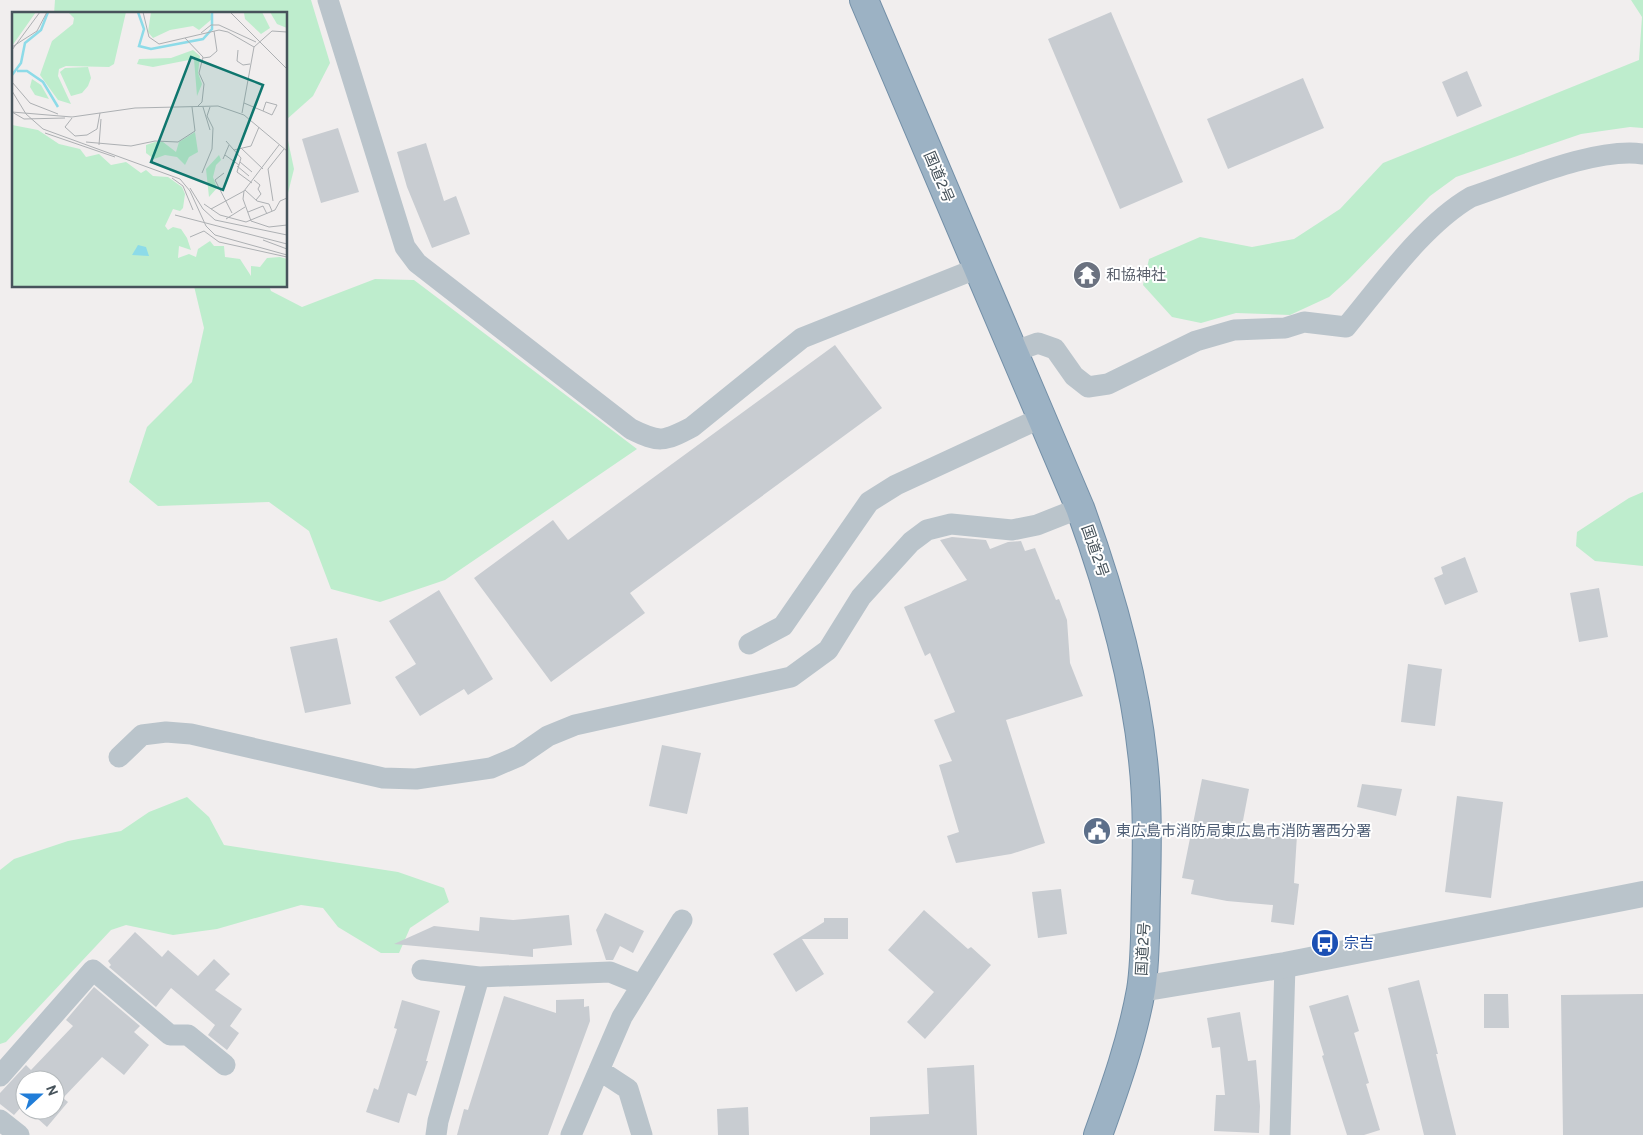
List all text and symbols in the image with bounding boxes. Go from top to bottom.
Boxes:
inset map [12,12,288,288]
street label: 国道2号 [918,149,957,206]
temple icon: 和協神社 [1072,260,1102,290]
place label: 和協神社 [1106,266,1166,286]
street label: 国道2号 [1076,523,1111,580]
public building icon: 東広島市消防局東広島市消防署西分署 [1082,816,1112,846]
place label: 東広島市消防局東広島市消防署西分署 [1116,823,1371,842]
street label: 国道2号 [1134,922,1155,977]
bus stop icon: 宗吉 [1310,928,1340,958]
place label: 宗吉 [1344,935,1374,954]
north arrow [15,1070,65,1120]
text: N [41,1083,60,1099]

